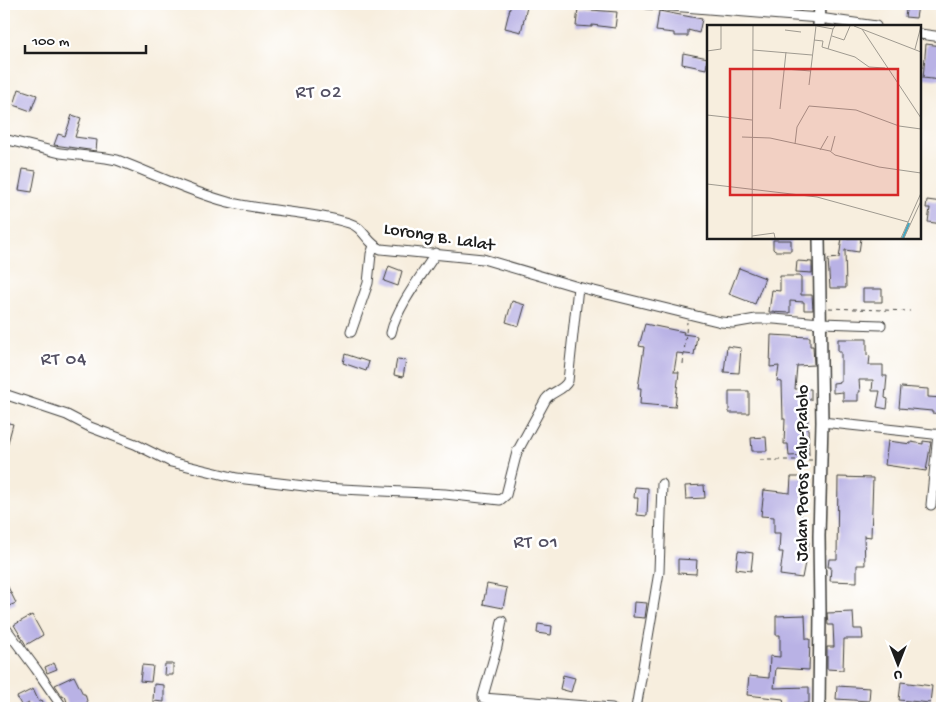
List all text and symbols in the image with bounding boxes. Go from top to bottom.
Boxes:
scale bar [25,22,146,54]
inset map [707,25,921,239]
text: 100 m [31,33,70,51]
district label: RT 02 [296,82,342,105]
street label: Lorong B. Lalat [382,219,497,257]
district label: RT 04 [41,349,87,372]
street label: Jalan Poros Palu-Palolo [793,385,814,561]
district label: RT 01 [513,532,559,555]
north arrow [874,640,924,690]
text: U [894,666,902,683]

